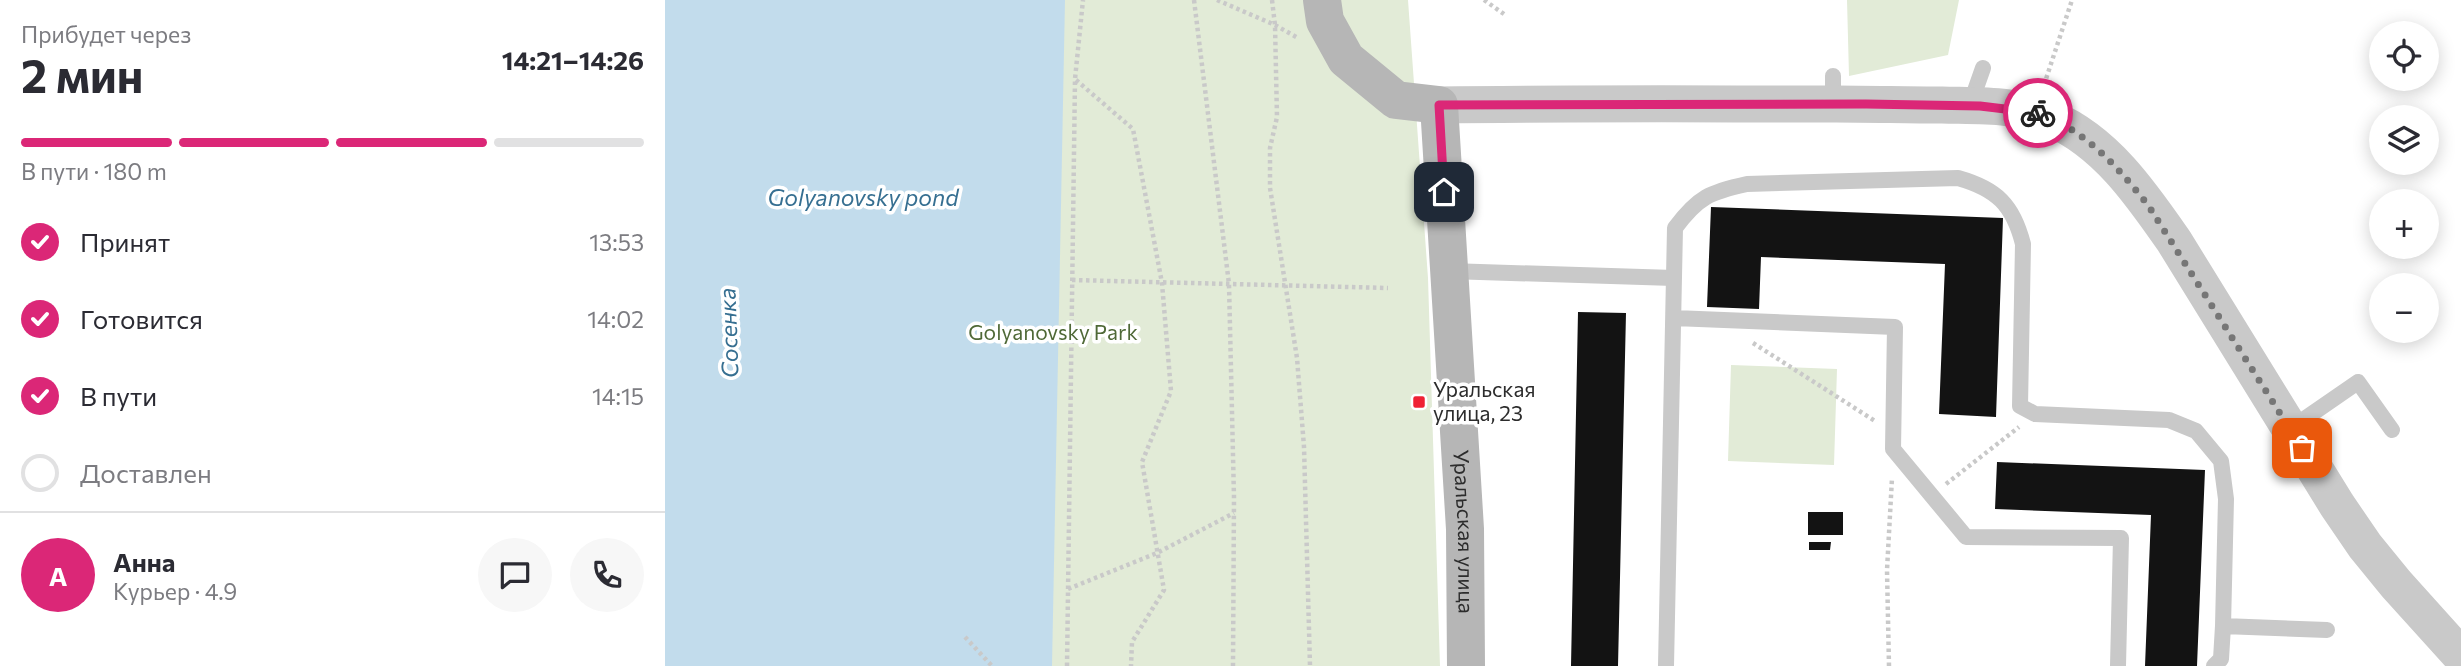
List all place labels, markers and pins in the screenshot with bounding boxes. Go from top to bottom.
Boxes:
pin [1414,162,1474,222]
place label: Уральская улица, 23 [1433,376,1536,425]
marker: Уральская улица, 23 [1411,394,1427,410]
pin [2272,418,2332,478]

